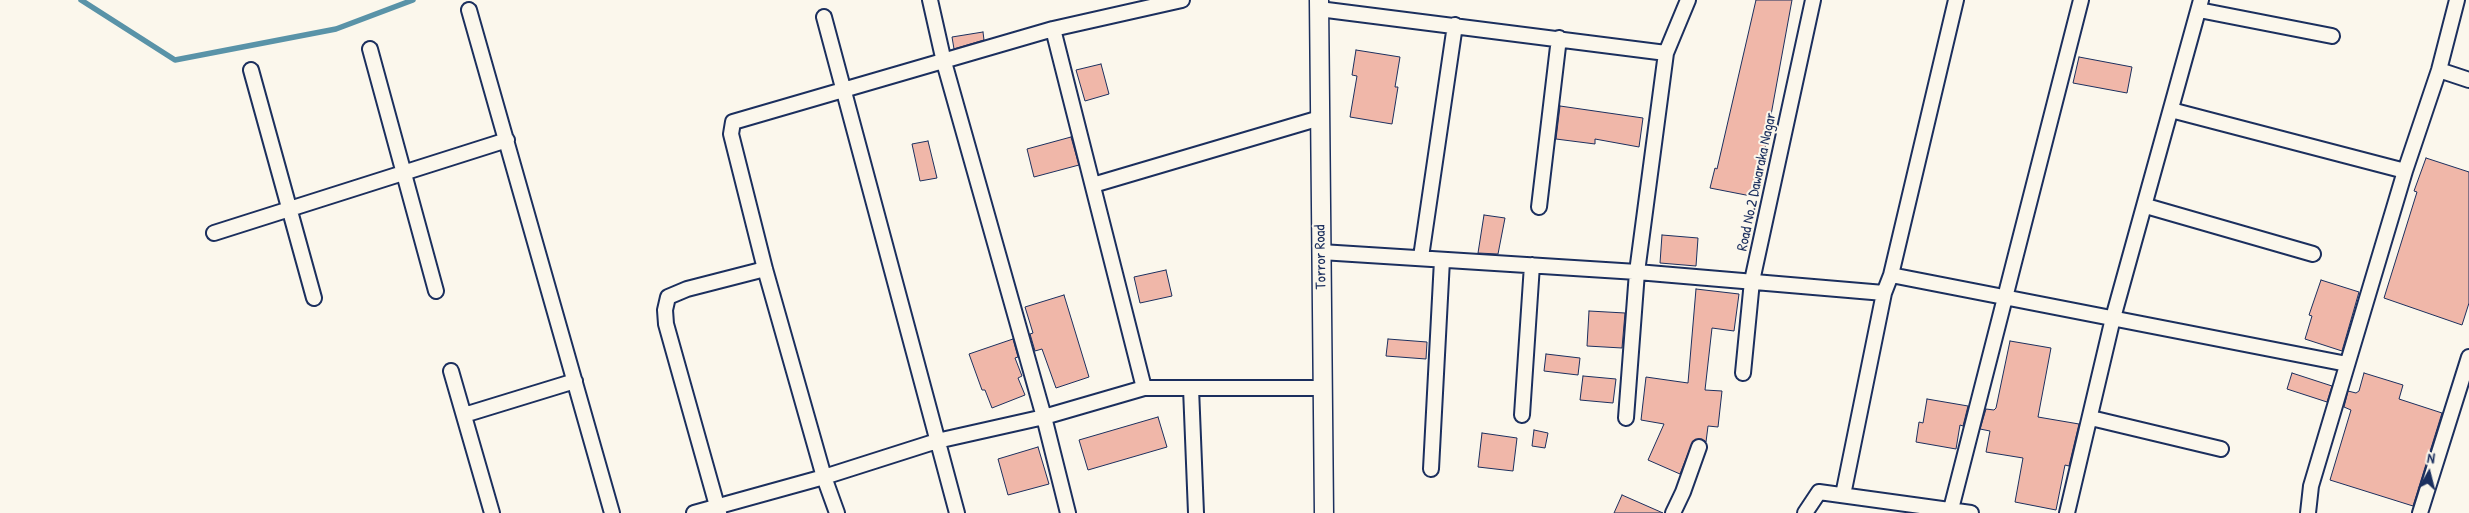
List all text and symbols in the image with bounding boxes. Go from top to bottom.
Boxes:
street label: Road No.2 Dawaraka Nagar [1734,111,1780,253]
street label: Torror Road [1311,225,1331,289]
north arrow [2404,448,2454,498]
text: N [2426,448,2436,468]

